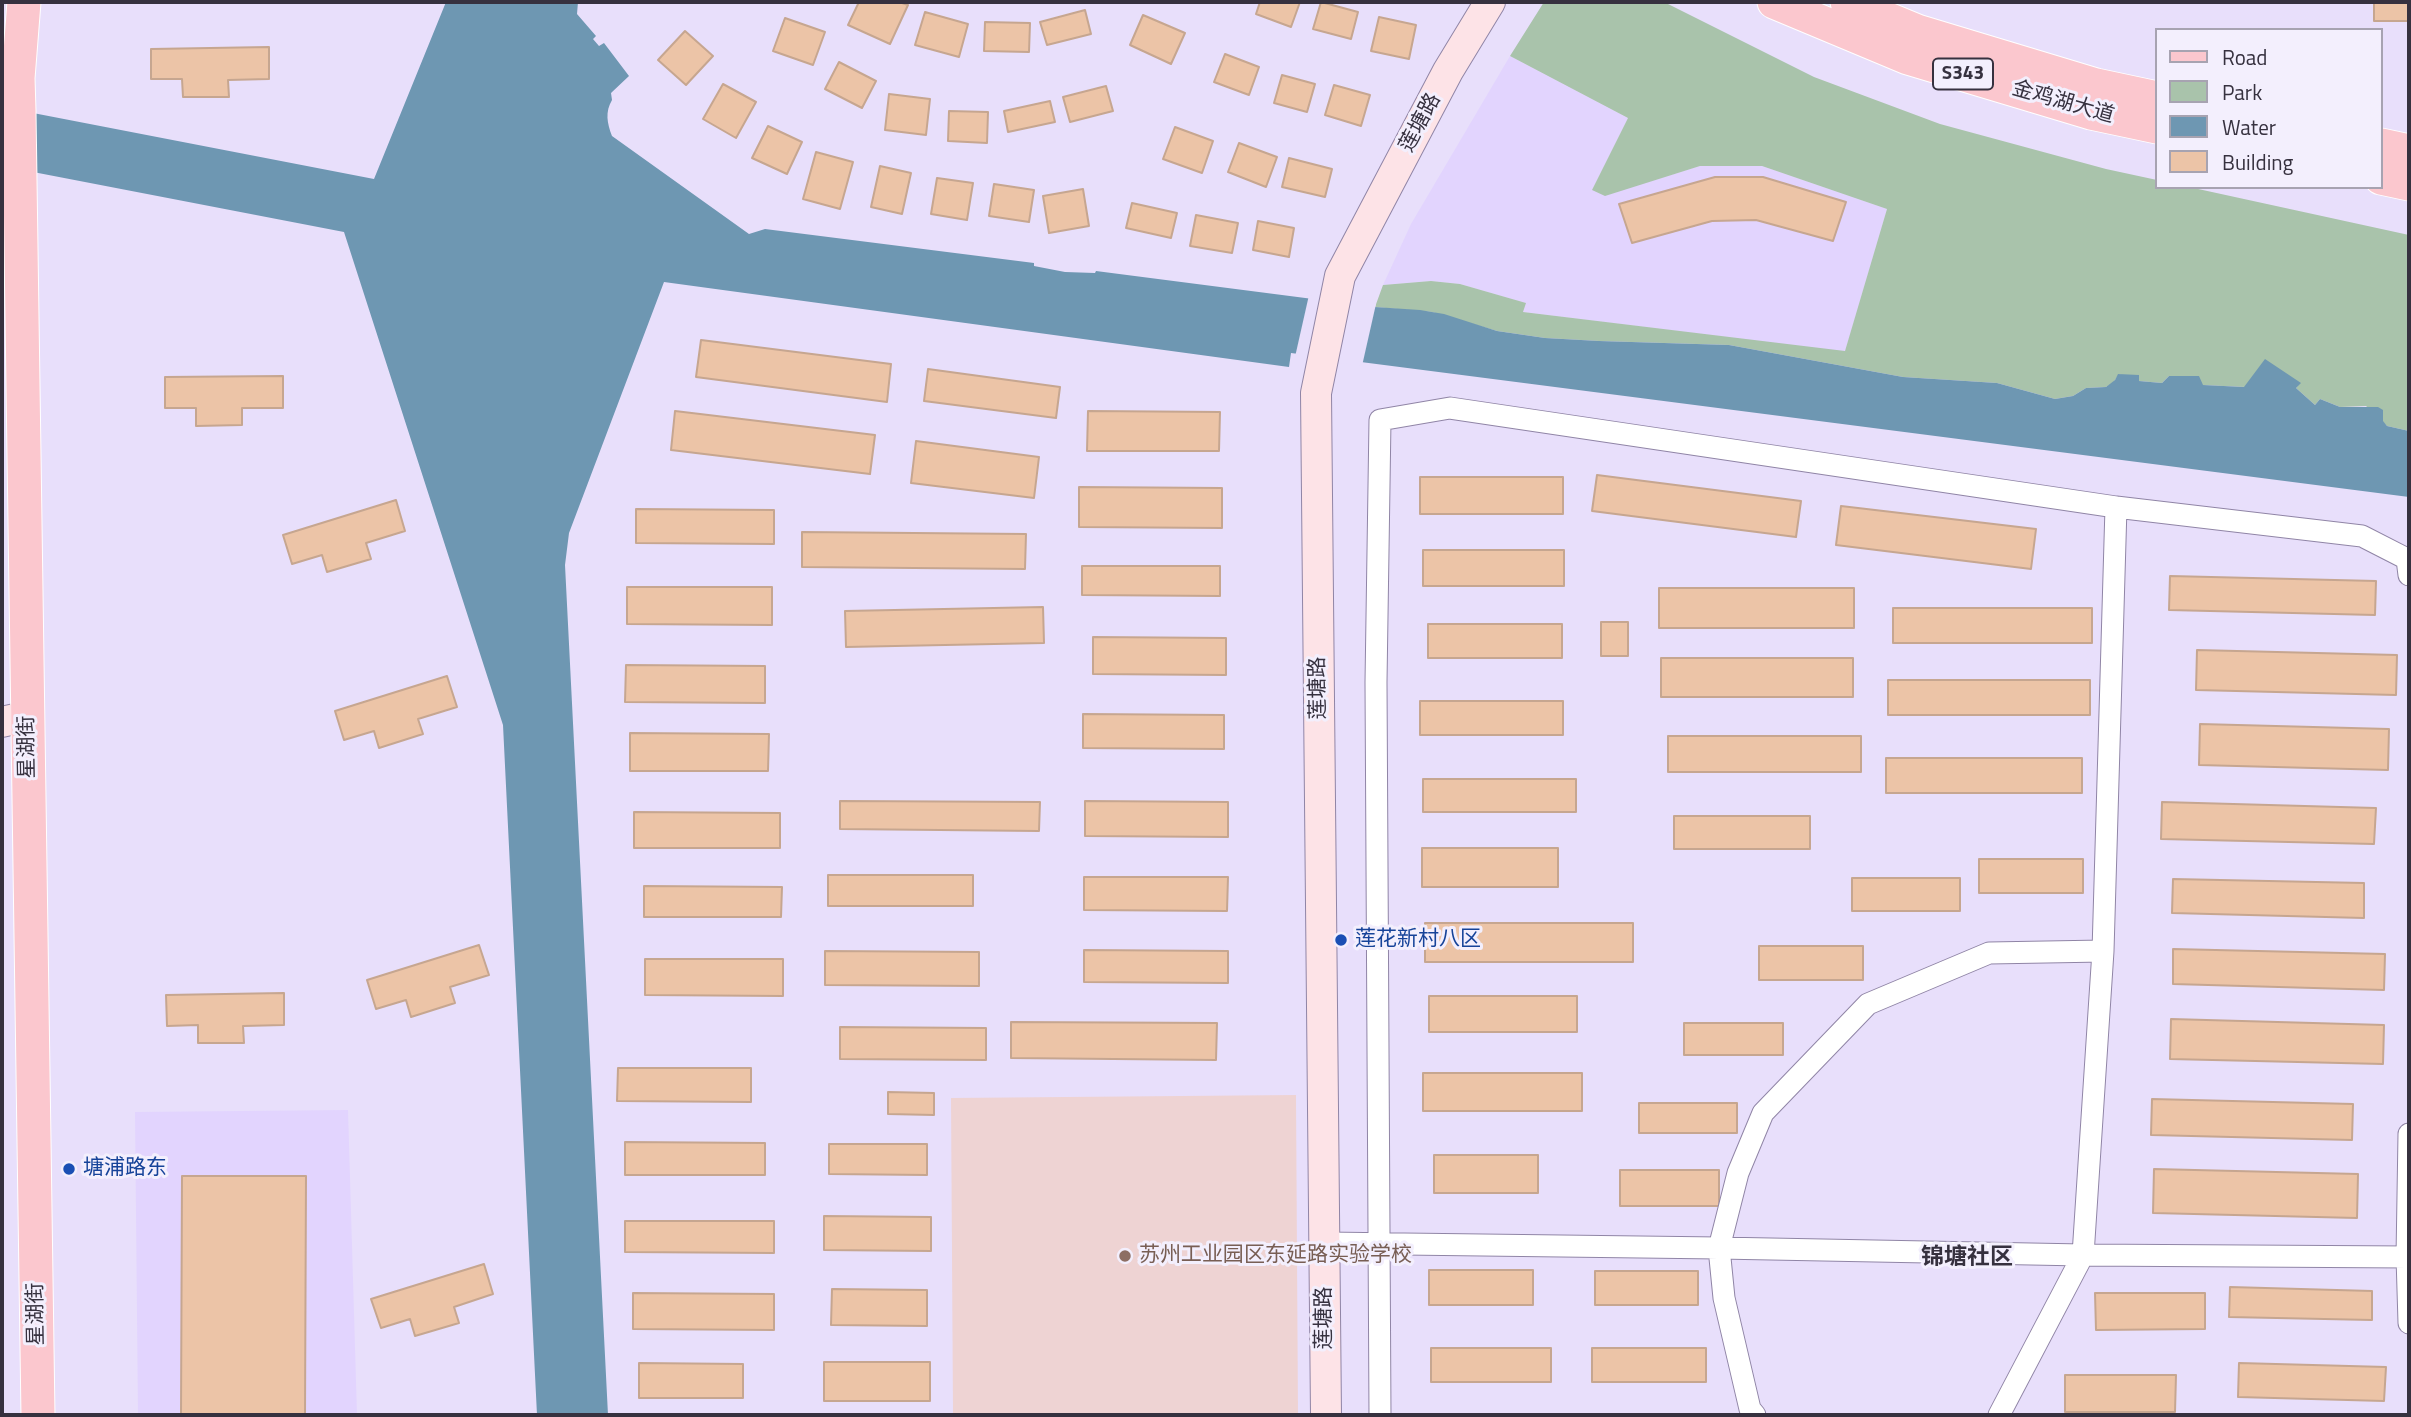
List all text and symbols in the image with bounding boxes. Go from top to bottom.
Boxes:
legend [2156,28,2383,189]
text: Road [2222,41,2267,73]
road number: S343 [1933,58,1993,90]
street label: 金鸡湖大道 [2009,76,2117,130]
text: Park [2222,76,2262,108]
street label: 莲塘路 [1395,89,1447,157]
text: Water [2222,111,2276,143]
text: Building [2222,146,2293,178]
street label: 莲塘路 [1306,656,1332,720]
street label: 星湖街 [15,715,41,779]
place label: 莲花新村八区 [1355,927,1481,953]
marker: 莲花新村八区 [1333,932,1349,948]
place label: 塘浦路东 [83,1156,167,1182]
marker: 塘浦路东 [61,1161,77,1177]
place label: 苏州工业园区东延路实验学校 [1139,1243,1412,1269]
district label: 锦塘社区 [1921,1244,2013,1272]
marker: 苏州工业园区东延路实验学校 [1117,1248,1133,1264]
street label: 星湖街 [24,1282,50,1346]
street label: 莲塘路 [1312,1287,1338,1349]

